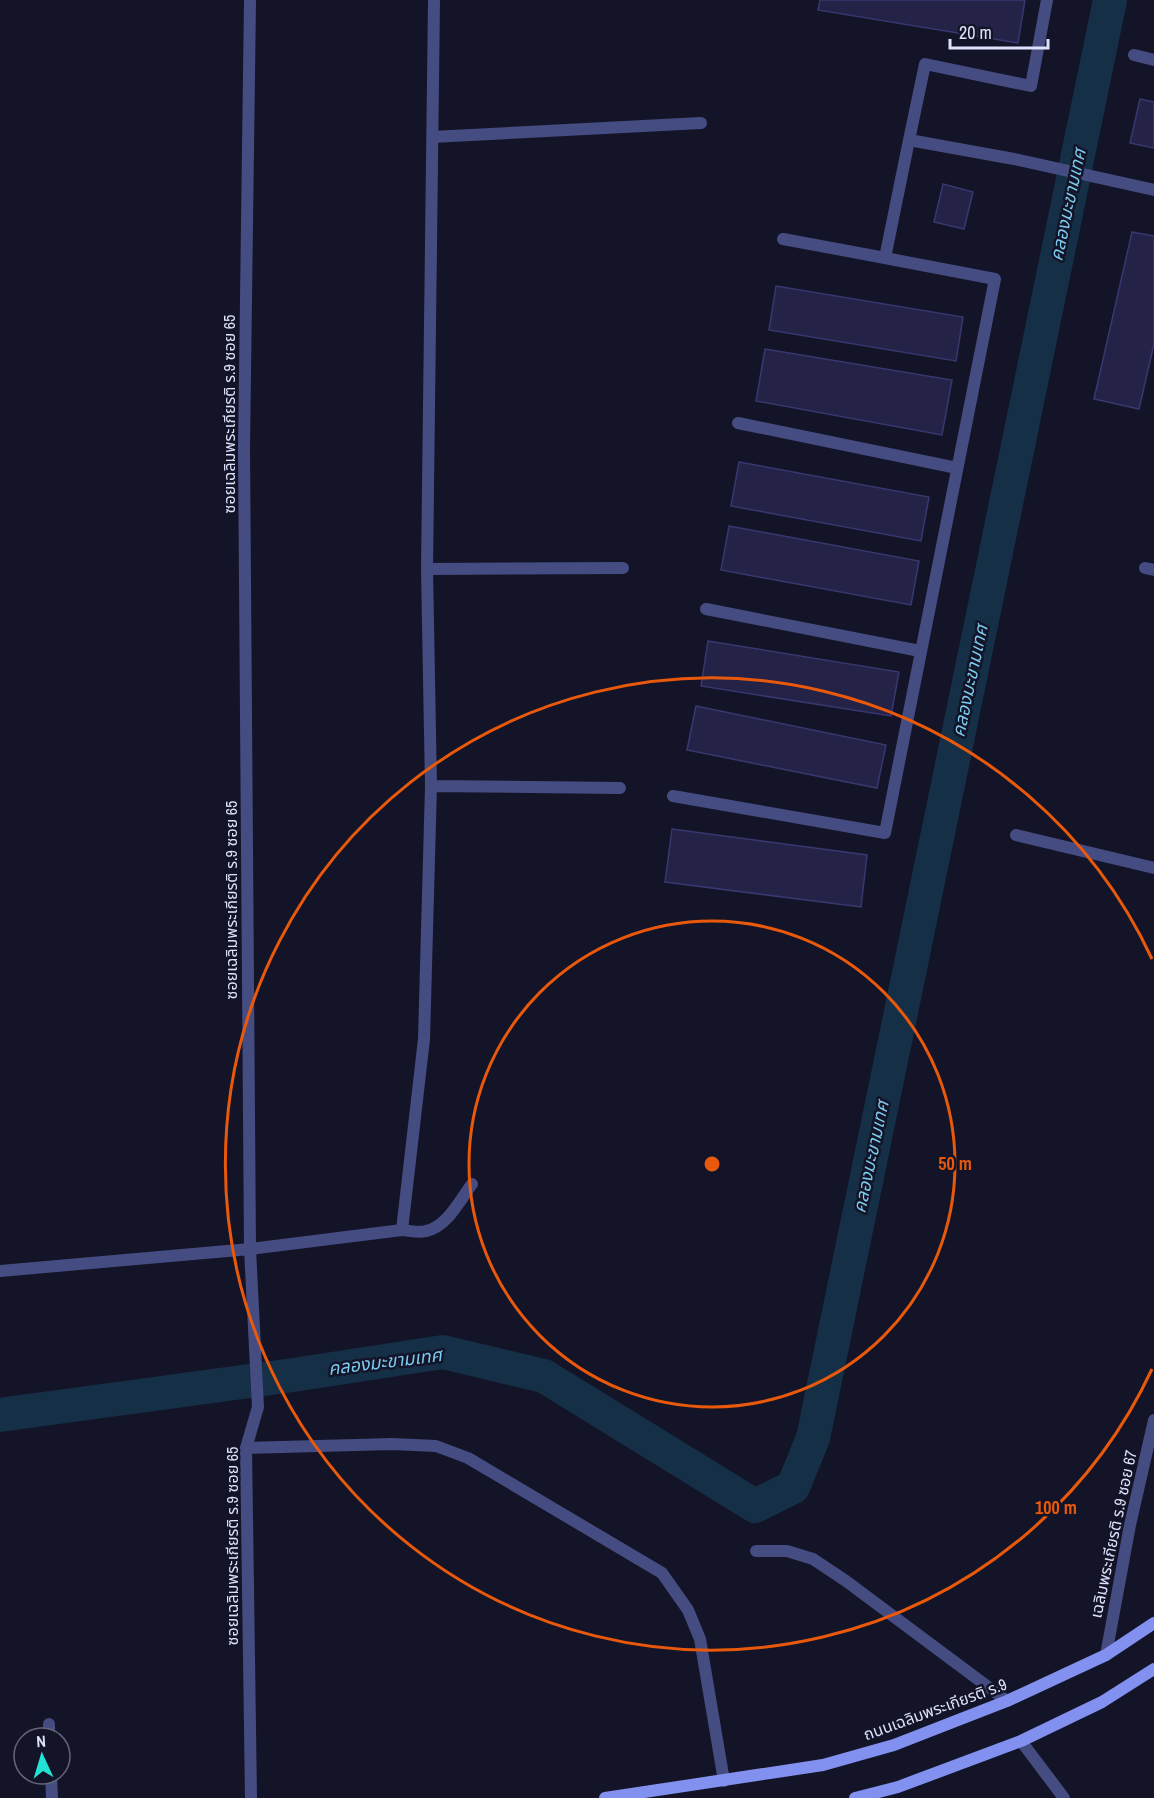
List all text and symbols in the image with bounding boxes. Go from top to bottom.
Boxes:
scale bar [950,12,1048,50]
text: 20 m [959,20,992,45]
water label: คลองมะขามเทศ [1043,145,1092,263]
street label: ซอยเฉลิมพระเกียรติ ร.9 ซอย 65 [218,315,240,513]
water label: คลองมะขามเทศ [945,621,994,739]
street label: ซอยเฉลิมพระเกียรติ ร.9 ซอย 65 [220,801,242,999]
water label: คลองมะขามเทศ [846,1097,895,1215]
text: 50 m [938,1151,972,1176]
centre of rings [702,1154,722,1174]
water label: คลองมะขามเทศ [327,1342,445,1381]
street label: ซอยเฉลิมพระเกียรติ ร.9 ซอย 65 [221,1447,243,1645]
street label: เฉลิมพระเกียรติ ร.9 ซอย 67 [1084,1448,1142,1620]
text: 100 m [1035,1495,1077,1520]
street label: ถนนเฉลิมพระเกียรติ ร.9 [860,1673,1010,1745]
north arrow [12,1726,72,1786]
text: N [35,1730,46,1752]

